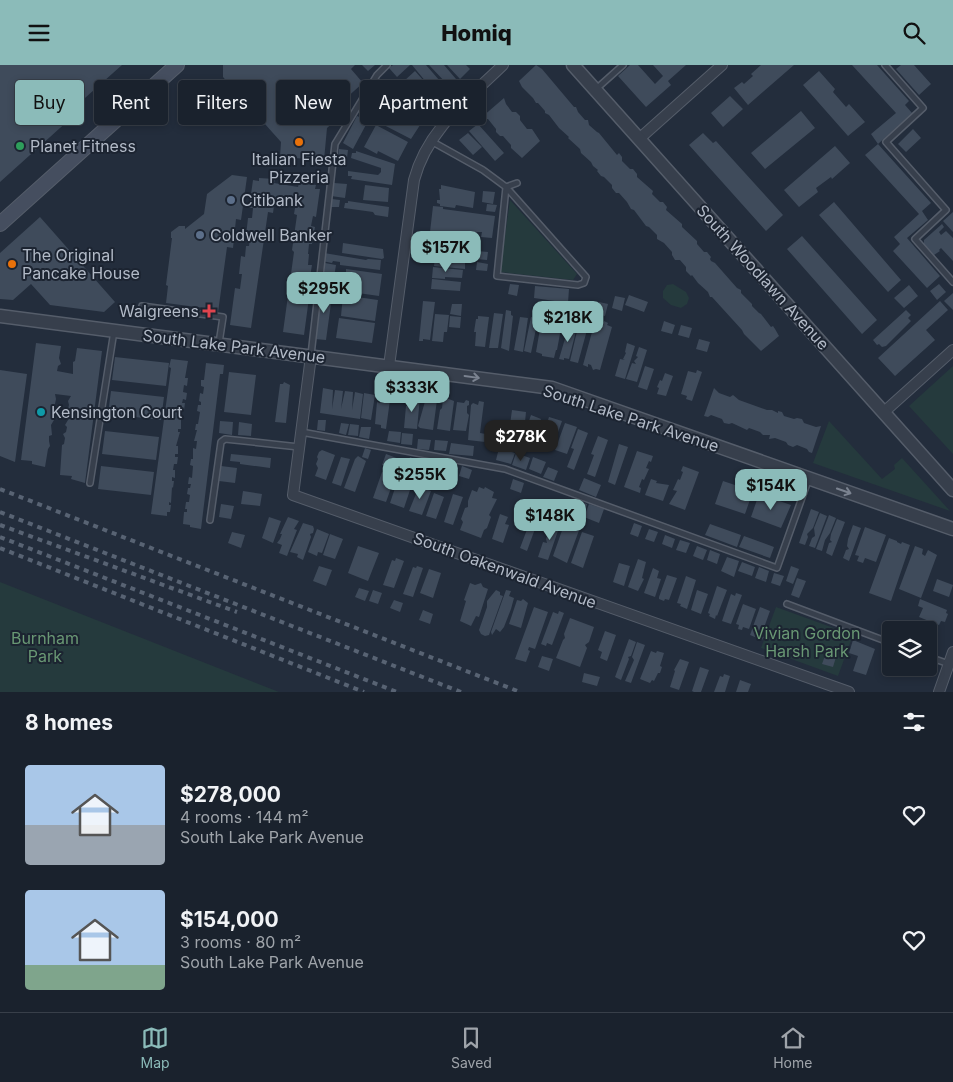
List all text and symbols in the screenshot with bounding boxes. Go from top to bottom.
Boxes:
icon: menu [25,19,53,47]
icon: search [900,19,928,47]
text: Homiq [441,20,512,46]
chip: Buy [15,80,84,125]
chip: Rent [94,80,168,125]
chip: Filters [178,80,266,125]
chip: New [276,80,350,125]
chip: Apartment [360,80,486,125]
place label: Planet Fitness [30,136,136,156]
marker: Italian Fiesta Pizzeria [293,136,305,148]
marker: Planet Fitness [14,140,26,152]
place label: Italian Fiesta Pizzeria [252,149,346,187]
place label: Citibank [241,190,303,210]
marker: Citibank [225,194,237,206]
street label: South Woodlawn Avenue [692,200,834,354]
place label: Coldwell Banker [210,225,332,245]
marker: Coldwell Banker [194,229,206,241]
pin: $157K [411,231,481,273]
text: $157K [422,237,470,257]
place label: The Original Pancake House [22,245,140,283]
marker: The Original Pancake House [6,258,18,270]
pin: $295K [289,271,359,314]
text: $295K [298,278,350,298]
place label: Walgreens [119,301,199,321]
pin: $218K [533,301,603,343]
marker: Walgreens [203,305,215,317]
text: $218K [543,307,593,327]
street label: South Lake Park Avenue [142,325,326,367]
pin: $333K [377,371,447,413]
one-way arrow [463,373,479,383]
text: $333K [386,377,438,397]
street label: South Lake Park Avenue [541,380,721,456]
place label: Kensington Court [51,402,182,422]
marker: Kensington Court [35,406,47,418]
pin: $278K [486,419,556,462]
text: $278K [495,426,547,446]
pin: $255K [385,457,455,500]
text: $255K [394,464,446,484]
pin: $154K [736,469,806,511]
text: $154K [746,475,796,495]
one-way arrow [835,487,851,496]
pin: $148K [515,499,585,541]
text: $148K [525,505,575,525]
street label: South Oakenwald Avenue [411,528,599,612]
map controls [882,621,937,676]
button: layers [882,621,937,676]
park label: Vivian Gordon Harsh Park [754,623,860,661]
park label: Burnham Park [11,628,79,666]
icon: filters [900,708,928,736]
text: 8 homes [25,710,113,735]
text: $278,000 [180,782,281,807]
icon: home [65,785,125,845]
icon: heart [900,801,928,829]
text: 4 rooms · 144 m² [180,807,309,827]
text: South Lake Park Avenue [180,827,364,847]
text: $154,000 [180,907,279,932]
icon: home [65,910,125,970]
icon: heart [900,926,928,954]
text: 3 rooms · 80 m² [180,932,301,952]
text: South Lake Park Avenue [180,952,364,972]
tab: Map [141,1024,170,1071]
tab: Saved [451,1024,492,1071]
tab: Home [773,1024,812,1071]

